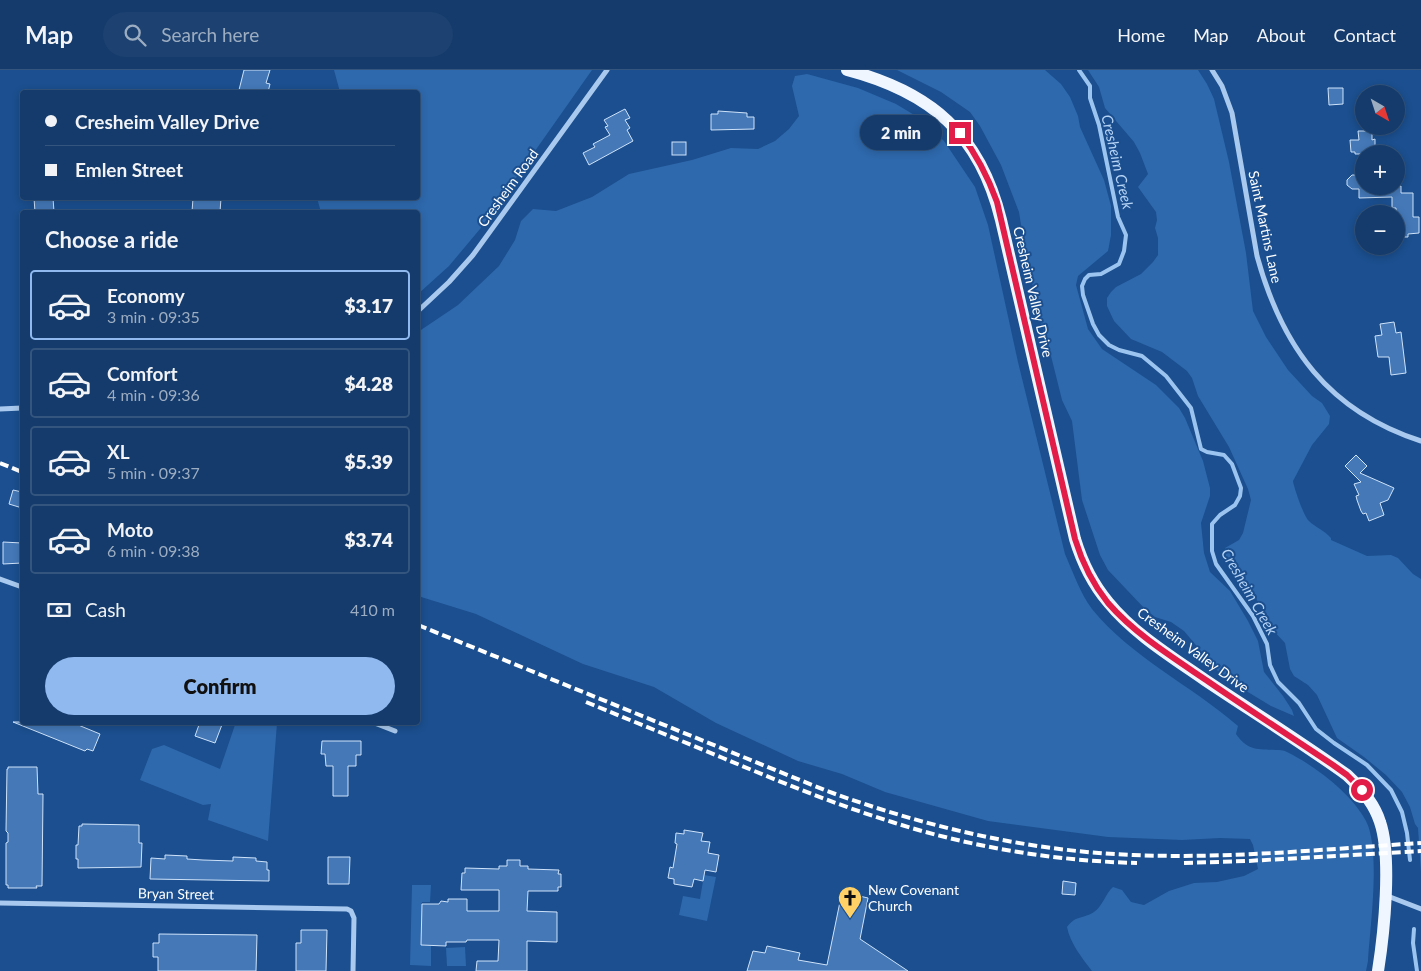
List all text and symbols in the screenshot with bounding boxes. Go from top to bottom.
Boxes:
search box [103,12,453,57]
text: Map [25,20,73,49]
icon: search [121,21,149,49]
text: Search here [161,23,259,46]
text: Home [1117,24,1165,46]
text: Map [1193,24,1229,46]
text: About [1257,24,1306,46]
text: Contact [1334,24,1396,46]
north arrow [1355,85,1405,135]
map controls [1355,85,1405,255]
text: Cresheim Valley Drive [75,110,259,133]
water label: Cresheim Creek [1098,113,1138,212]
callout: 2 min [860,116,942,150]
route end [949,122,971,144]
text: 2 min [881,123,921,142]
street label: Cresheim Road [474,145,542,230]
button: + [1355,145,1405,195]
text: Emlen Street [75,158,183,181]
street label: Saint Martins Lane [1245,169,1286,285]
button: − [1355,205,1405,255]
street label: Cresheim Valley Drive [1010,225,1057,359]
text: Choose a ride [45,226,179,253]
icon: car [47,283,92,328]
text: Economy [107,284,185,307]
text: $3.17 [344,294,393,317]
text: 3 min · 09:35 [107,307,200,326]
icon: car [47,361,92,406]
text: Comfort [107,362,178,385]
text: $4.28 [344,372,393,395]
text: 4 min · 09:36 [107,385,200,404]
icon: car [47,439,92,484]
text: XL [107,440,130,463]
text: $5.39 [344,450,393,473]
text: 5 min · 09:37 [107,463,200,482]
icon: car [47,517,92,562]
text: Moto [107,518,153,541]
text: $3.74 [344,528,393,551]
text: 6 min · 09:38 [107,541,200,560]
water label: Cresheim Creek [1218,545,1282,639]
icon: cash [45,596,73,624]
text: Cash [85,598,126,621]
text: 410 m [350,600,395,619]
street label: Cresheim Valley Drive [1134,603,1252,696]
button: Confirm [45,657,395,715]
route start [1351,779,1373,801]
place label: New Covenant Church [868,881,959,914]
street label: Bryan Street [138,884,214,903]
church icon: New Covenant Church [837,885,863,919]

